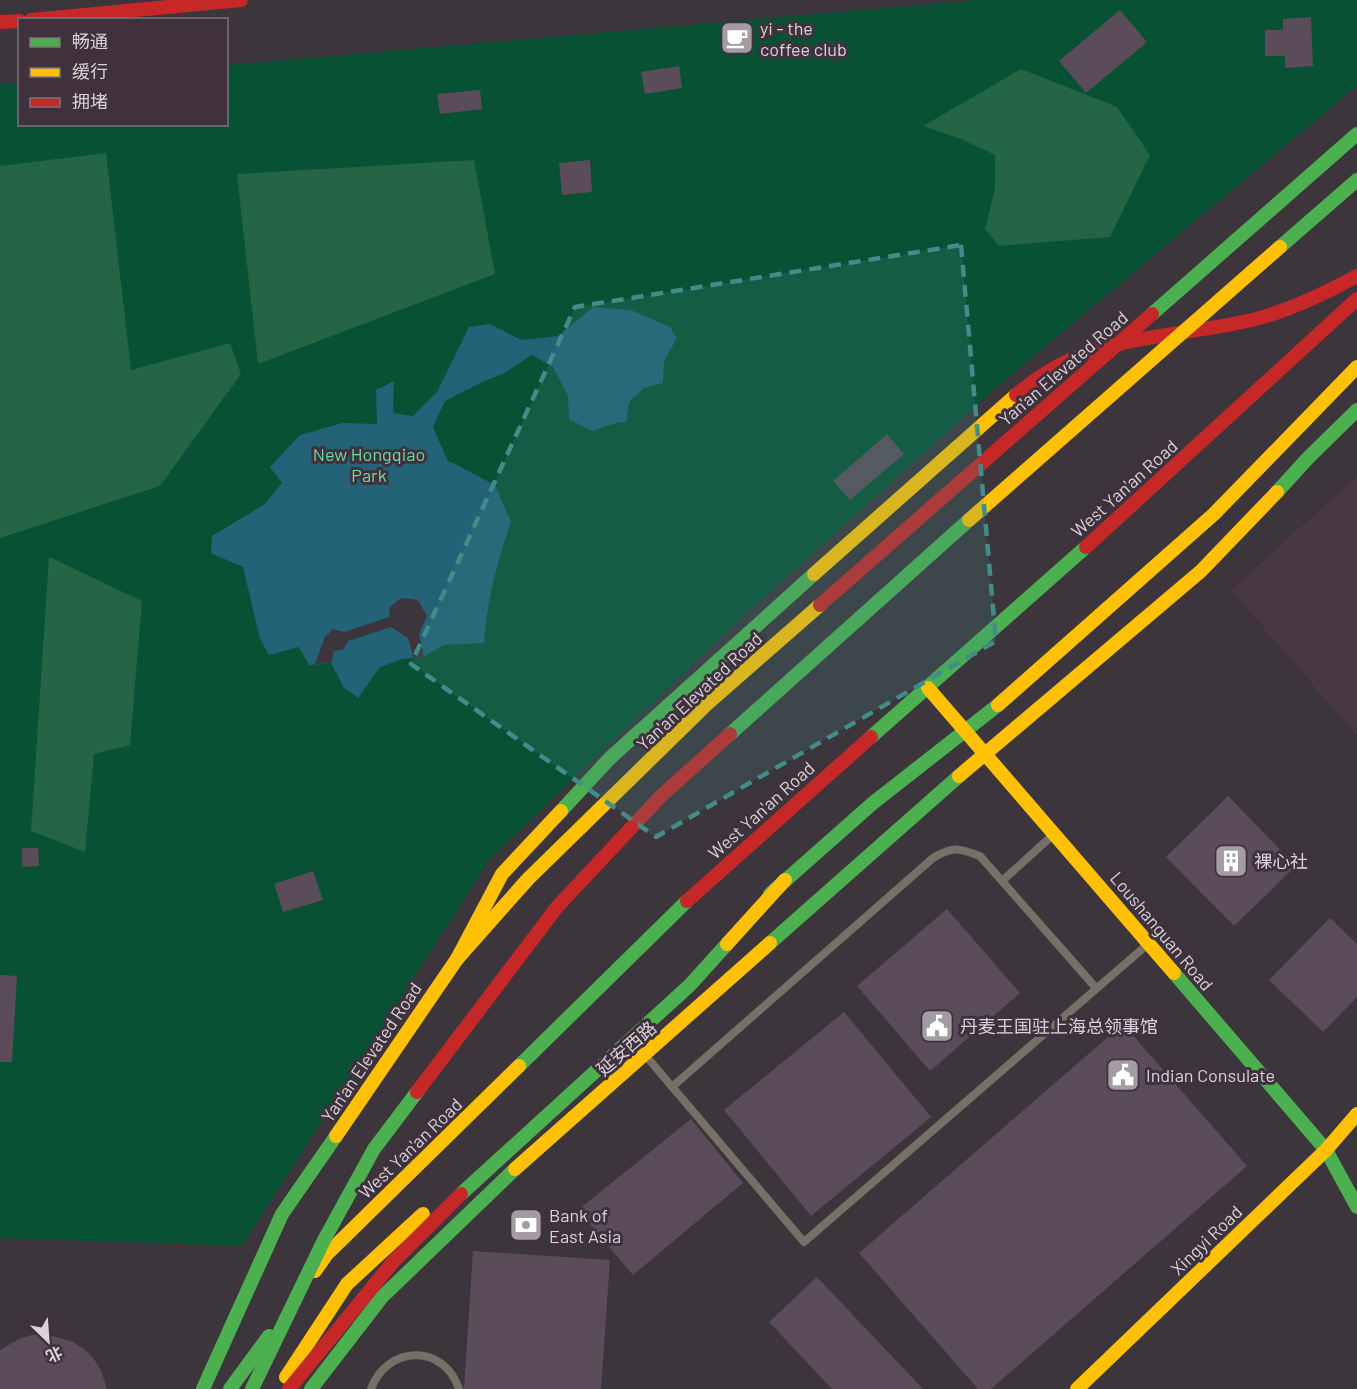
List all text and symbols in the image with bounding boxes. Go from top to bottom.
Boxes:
place label: yi - the coffee club [760,17,847,60]
legend [18,18,228,126]
cafe icon: yi - the coffee club [719,20,755,56]
text: 畅通 [72,30,108,52]
text: 缓行 [72,60,108,82]
text: 拥堵 [72,90,108,112]
street label: Yan'an Elevated Road [994,306,1132,430]
street label: West Yan'an Road [1066,434,1182,542]
park label: New Hongqiao Park [313,443,425,486]
street label: Yan'an Elevated Road [632,627,766,755]
street label: West Yan'an Road [703,756,819,864]
building icon: 裸心社 [1213,843,1249,879]
place label: 裸心社 [1254,850,1308,872]
street label: Loushanguan Road [1106,867,1218,995]
street label: Yan'an Elevated Road [316,978,426,1126]
public building icon: 丹麦王国驻上海总领事馆 [919,1008,955,1044]
place label: 丹麦王国驻上海总领事馆 [960,1015,1158,1037]
street label: 延安西路 [592,1016,660,1080]
public building icon: Indian Consulate [1105,1057,1141,1093]
place label: Indian Consulate [1146,1064,1275,1086]
street label: West Yan'an Road [354,1093,466,1203]
street label: Xingyi Road [1166,1201,1246,1279]
place label: Bank of East Asia [549,1204,621,1247]
bank icon: Bank of East Asia [508,1207,544,1243]
north arrow [18,1311,78,1371]
text: 北 [43,1343,66,1367]

